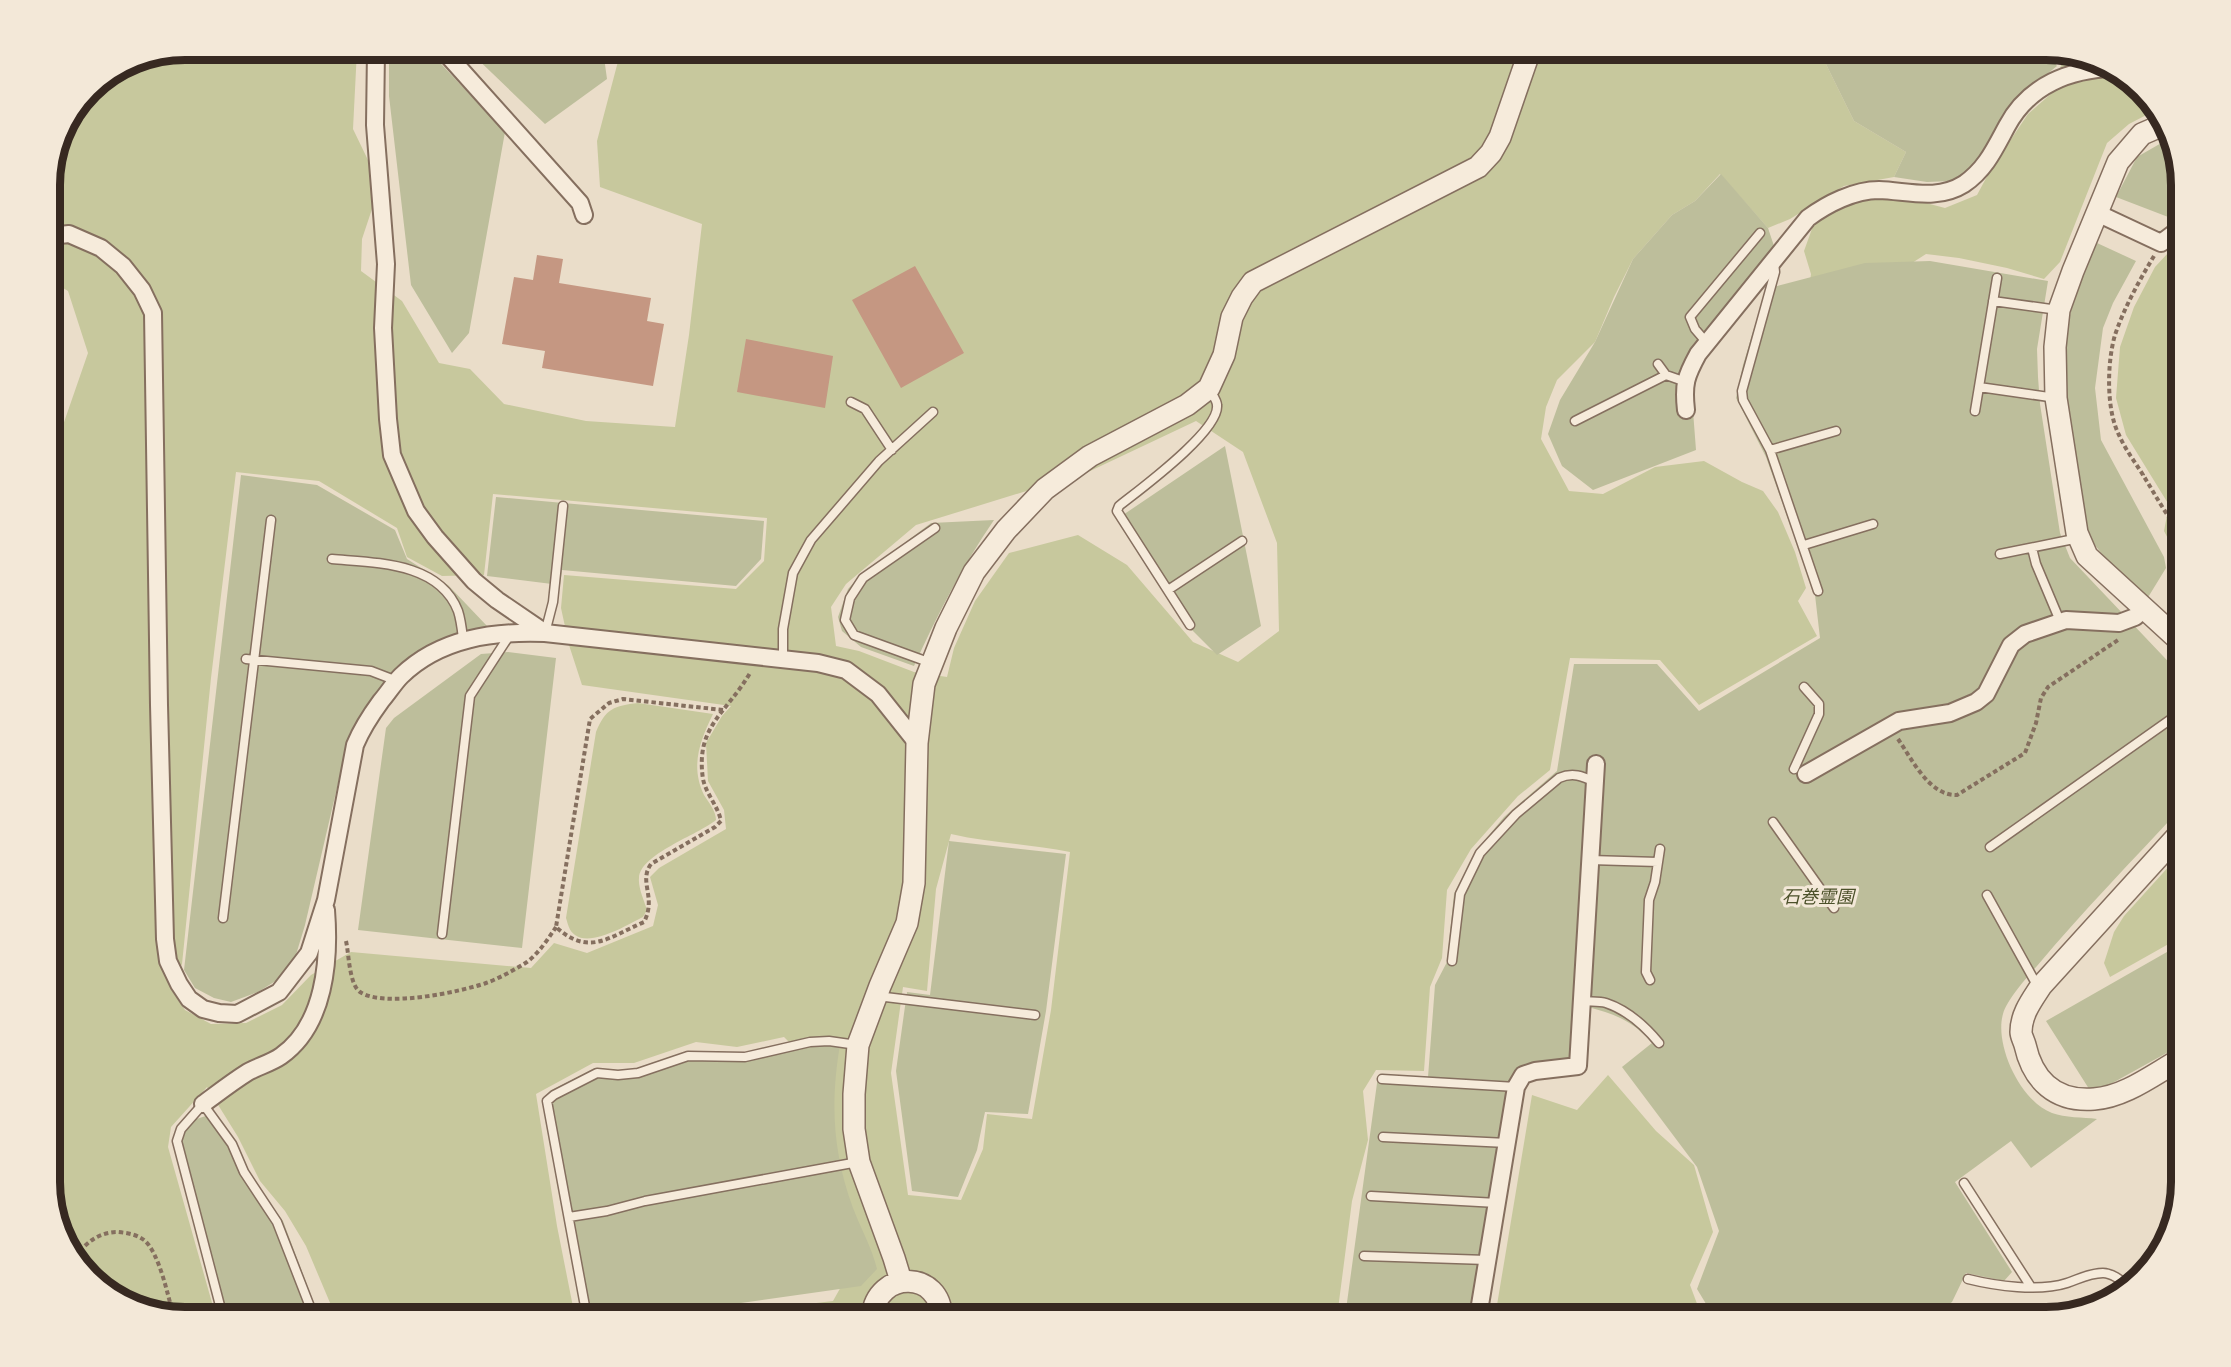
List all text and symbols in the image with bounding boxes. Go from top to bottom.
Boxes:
park label: 石巻霊園 [1782,884,1857,909]

